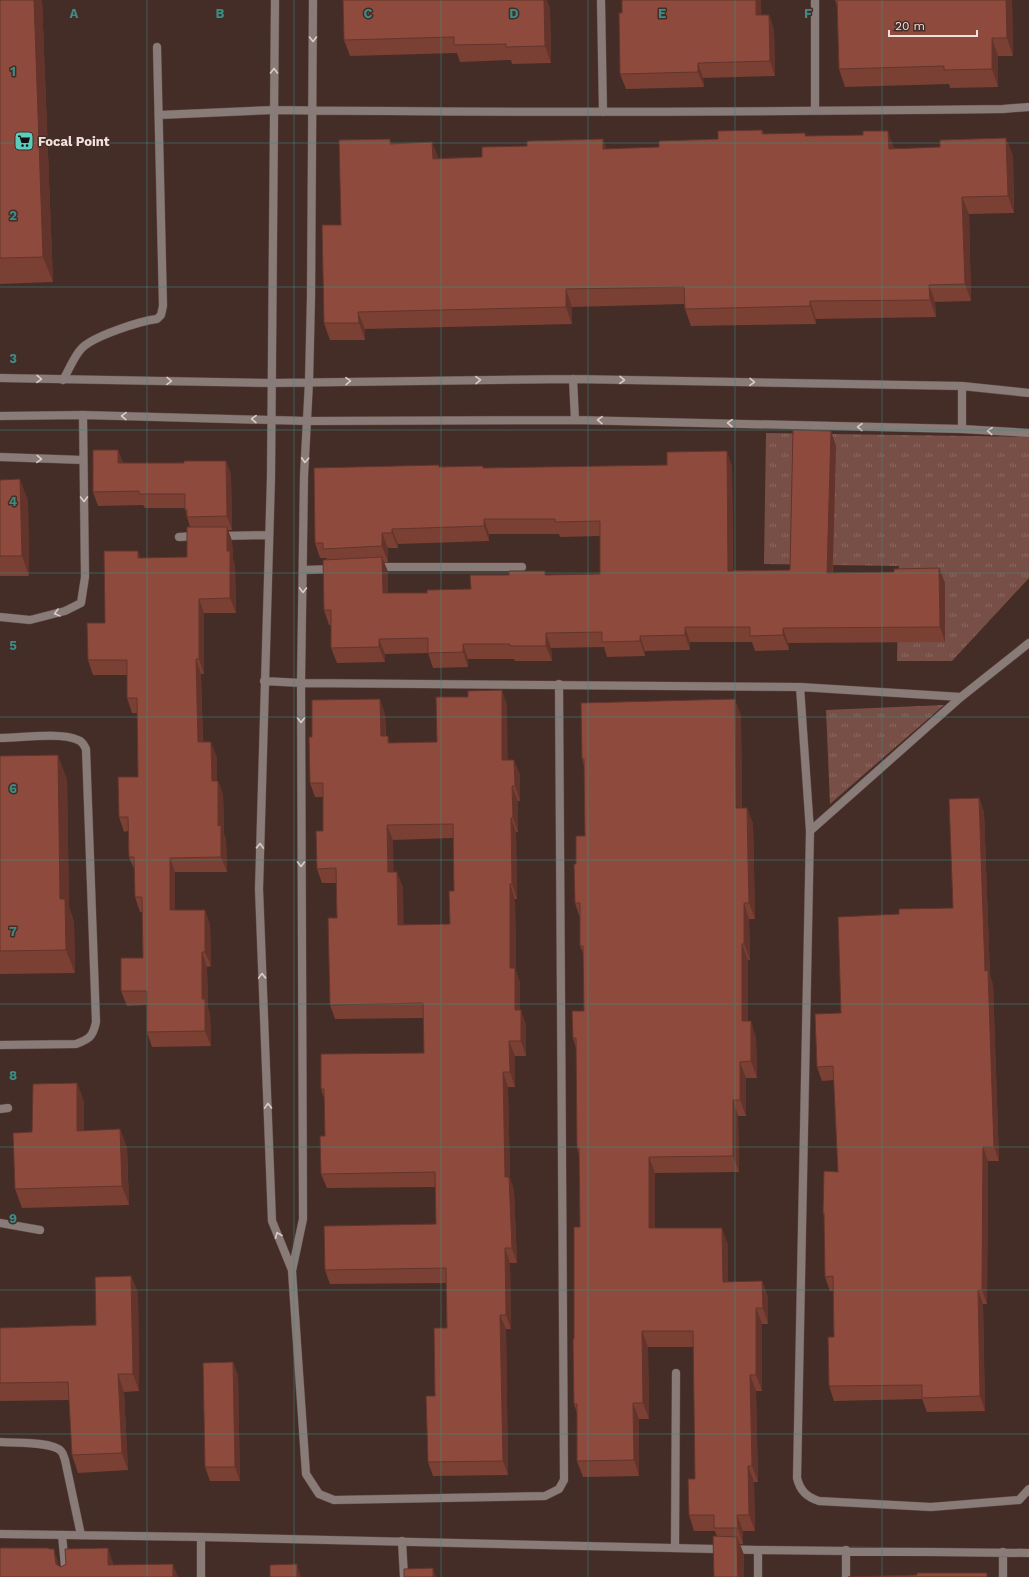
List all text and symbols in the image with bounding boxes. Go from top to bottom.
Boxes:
text: A [70,6,79,21]
text: B [216,6,225,21]
text: C [364,6,373,21]
text: D [509,6,519,21]
text: E [658,6,666,21]
text: F [804,6,812,21]
scale bar [889,12,977,38]
text: 20 m [895,19,925,33]
one-way arrow [309,36,317,42]
text: 1 [10,64,16,79]
one-way arrow [270,68,279,74]
supermarket icon: Focal Point [13,130,35,152]
place label: Focal Point [38,134,110,149]
text: 2 [9,208,17,223]
text: 3 [9,351,17,366]
one-way arrow [36,375,42,383]
one-way arrow [475,376,481,384]
one-way arrow [619,376,625,384]
one-way arrow [166,377,172,386]
one-way arrow [345,377,351,385]
one-way arrow [749,378,755,387]
one-way arrow [121,412,127,420]
one-way arrow [251,415,257,423]
one-way arrow [597,416,603,424]
one-way arrow [727,419,733,428]
one-way arrow [857,422,863,431]
one-way arrow [987,426,993,435]
one-way arrow [36,454,42,463]
one-way arrow [301,457,309,463]
text: 4 [9,494,18,509]
one-way arrow [80,496,88,502]
one-way arrow [299,587,307,593]
one-way arrow [54,608,60,616]
text: 5 [9,638,17,653]
one-way arrow [297,717,305,723]
text: 6 [9,781,17,796]
one-way arrow [256,843,264,849]
one-way arrow [297,861,305,867]
text: 7 [9,924,17,939]
one-way arrow [258,973,266,979]
text: 8 [9,1068,17,1083]
one-way arrow [263,1103,272,1109]
text: 9 [9,1211,17,1226]
one-way arrow [274,1231,282,1238]

